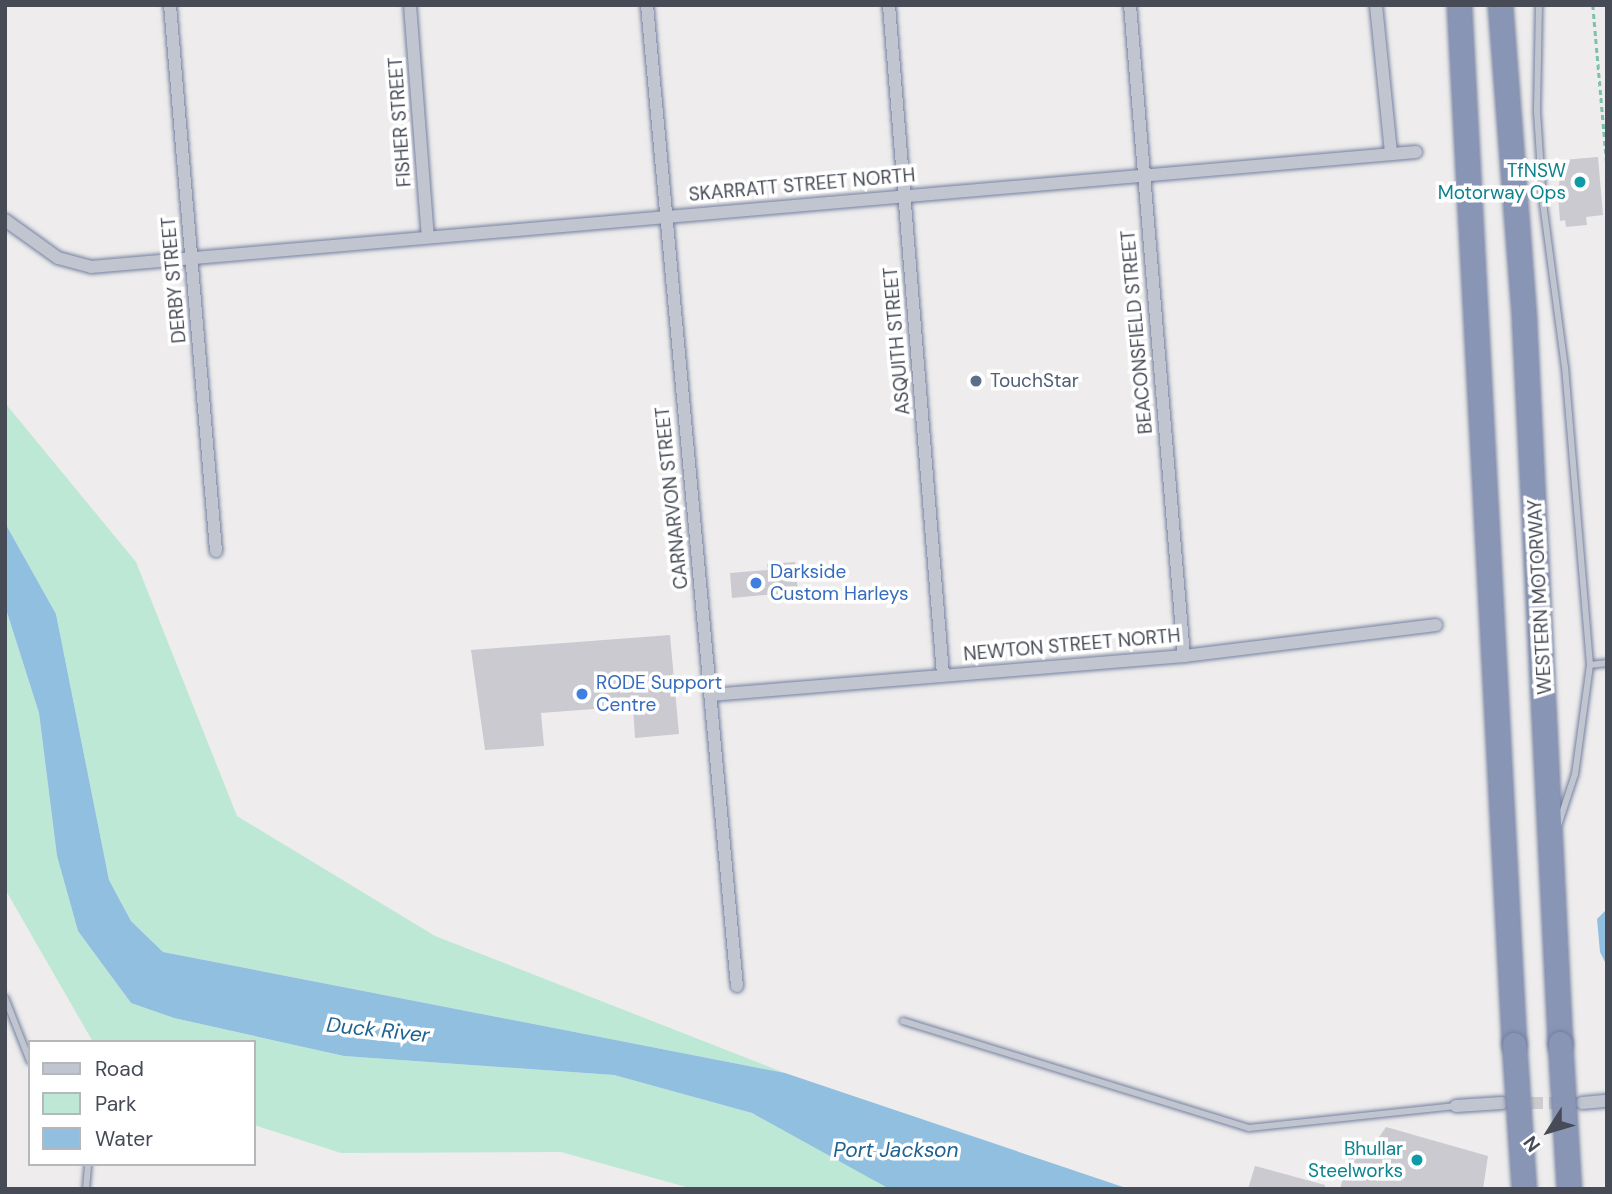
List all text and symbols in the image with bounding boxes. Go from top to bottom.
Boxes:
street label: FISHER STREET [384,56,416,188]
place label: TfNSW Motorway Ops [1438,160,1566,204]
street label: SKARRATT STREET NORTH [688,164,916,206]
marker: TfNSW Motorway Ops [1572,174,1588,190]
street label: DERBY STREET [157,216,191,344]
street label: BEACONSFIELD STREET [1117,229,1157,435]
street label: ASQUITH STREET [879,266,915,416]
place label: TouchStar [990,370,1079,392]
marker: TouchStar [968,373,984,389]
street label: CARNARVON STREET [651,406,693,590]
street label: WESTERN MOTORWAY [1523,499,1557,695]
place label: Darkside Custom Harleys [770,561,909,605]
marker: Darkside Custom Harleys [748,575,764,591]
street label: NEWTON STREET NORTH [963,624,1181,666]
place label: RODE Support Centre [596,672,722,716]
marker: RODE Support Centre [574,686,590,702]
water label: Duck River [325,1012,431,1048]
legend [28,1040,256,1166]
text: Road [95,1055,144,1083]
text: Park [95,1090,136,1118]
north arrow [1514,1096,1584,1166]
text: Water [95,1125,153,1153]
text: N [1518,1131,1546,1157]
water label: Port Jackson [833,1137,959,1163]
place label: Bhullar Steelworks [1308,1138,1403,1182]
marker: Bhullar Steelworks [1409,1152,1425,1168]

